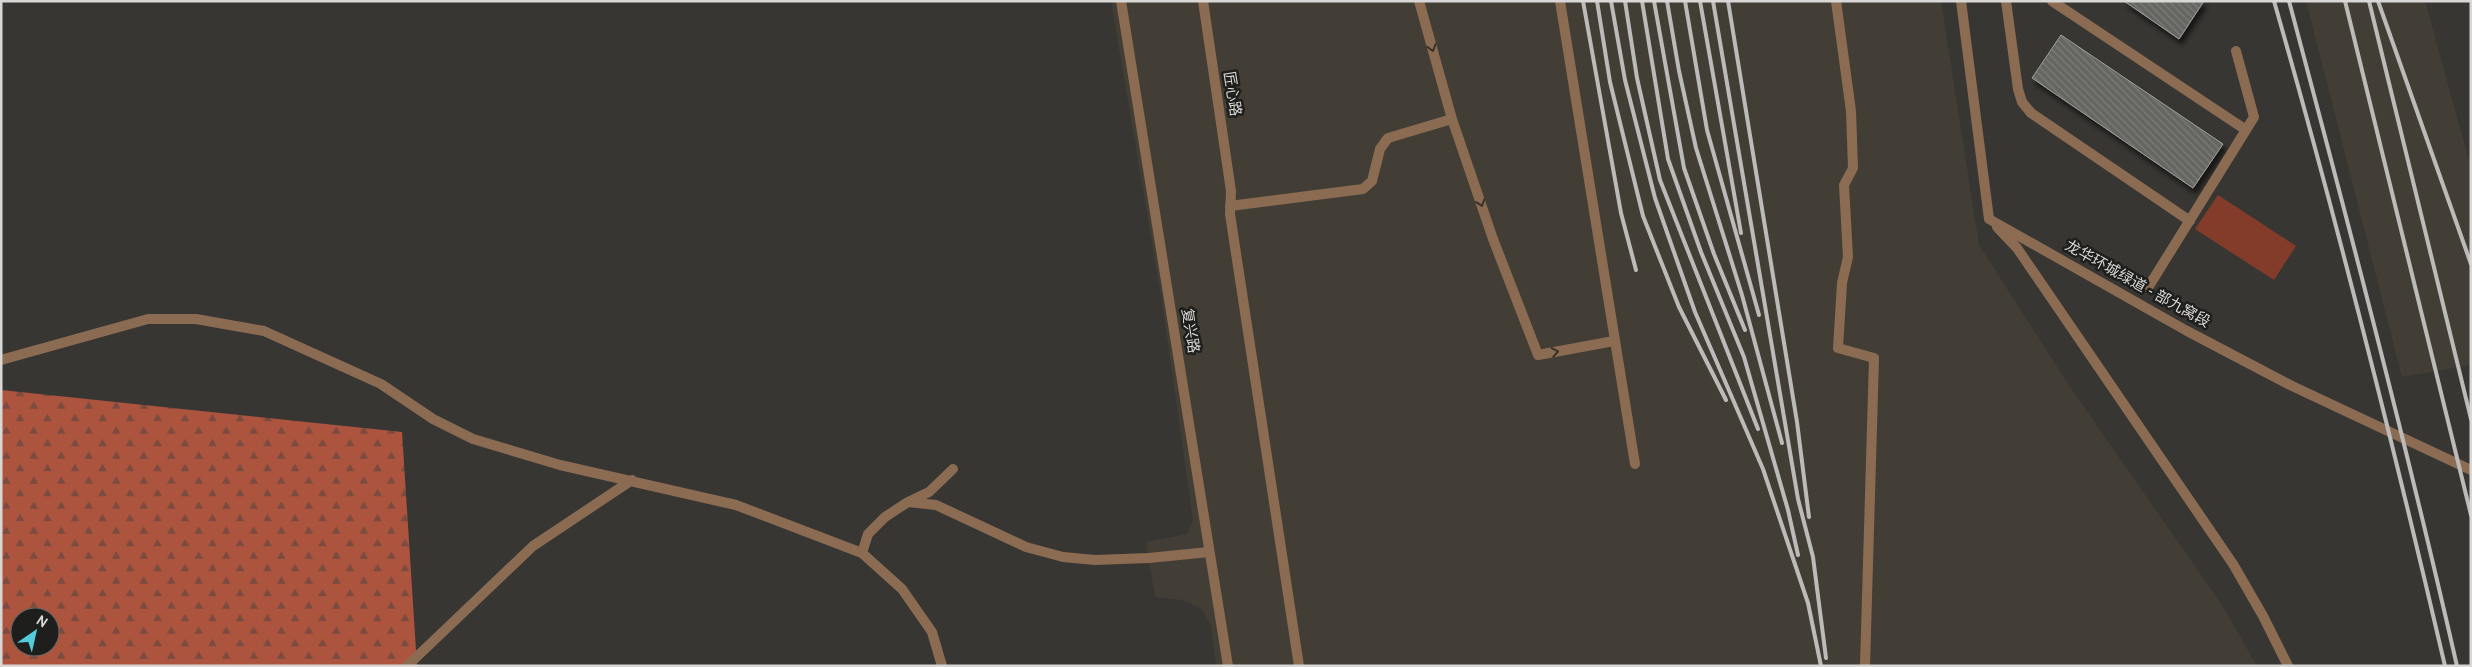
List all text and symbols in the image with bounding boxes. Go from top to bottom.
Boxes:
one-way arrow [1426,44,1437,53]
street label: 匠心路 [1218,70,1244,118]
one-way arrow [1475,198,1485,207]
street label: 龙华环城绿道 - 部九窝段 [2061,236,2213,333]
street label: 复兴路 [1176,307,1202,355]
one-way arrow [1551,347,1560,357]
north arrow [10,607,60,657]
text: N [33,613,50,632]

